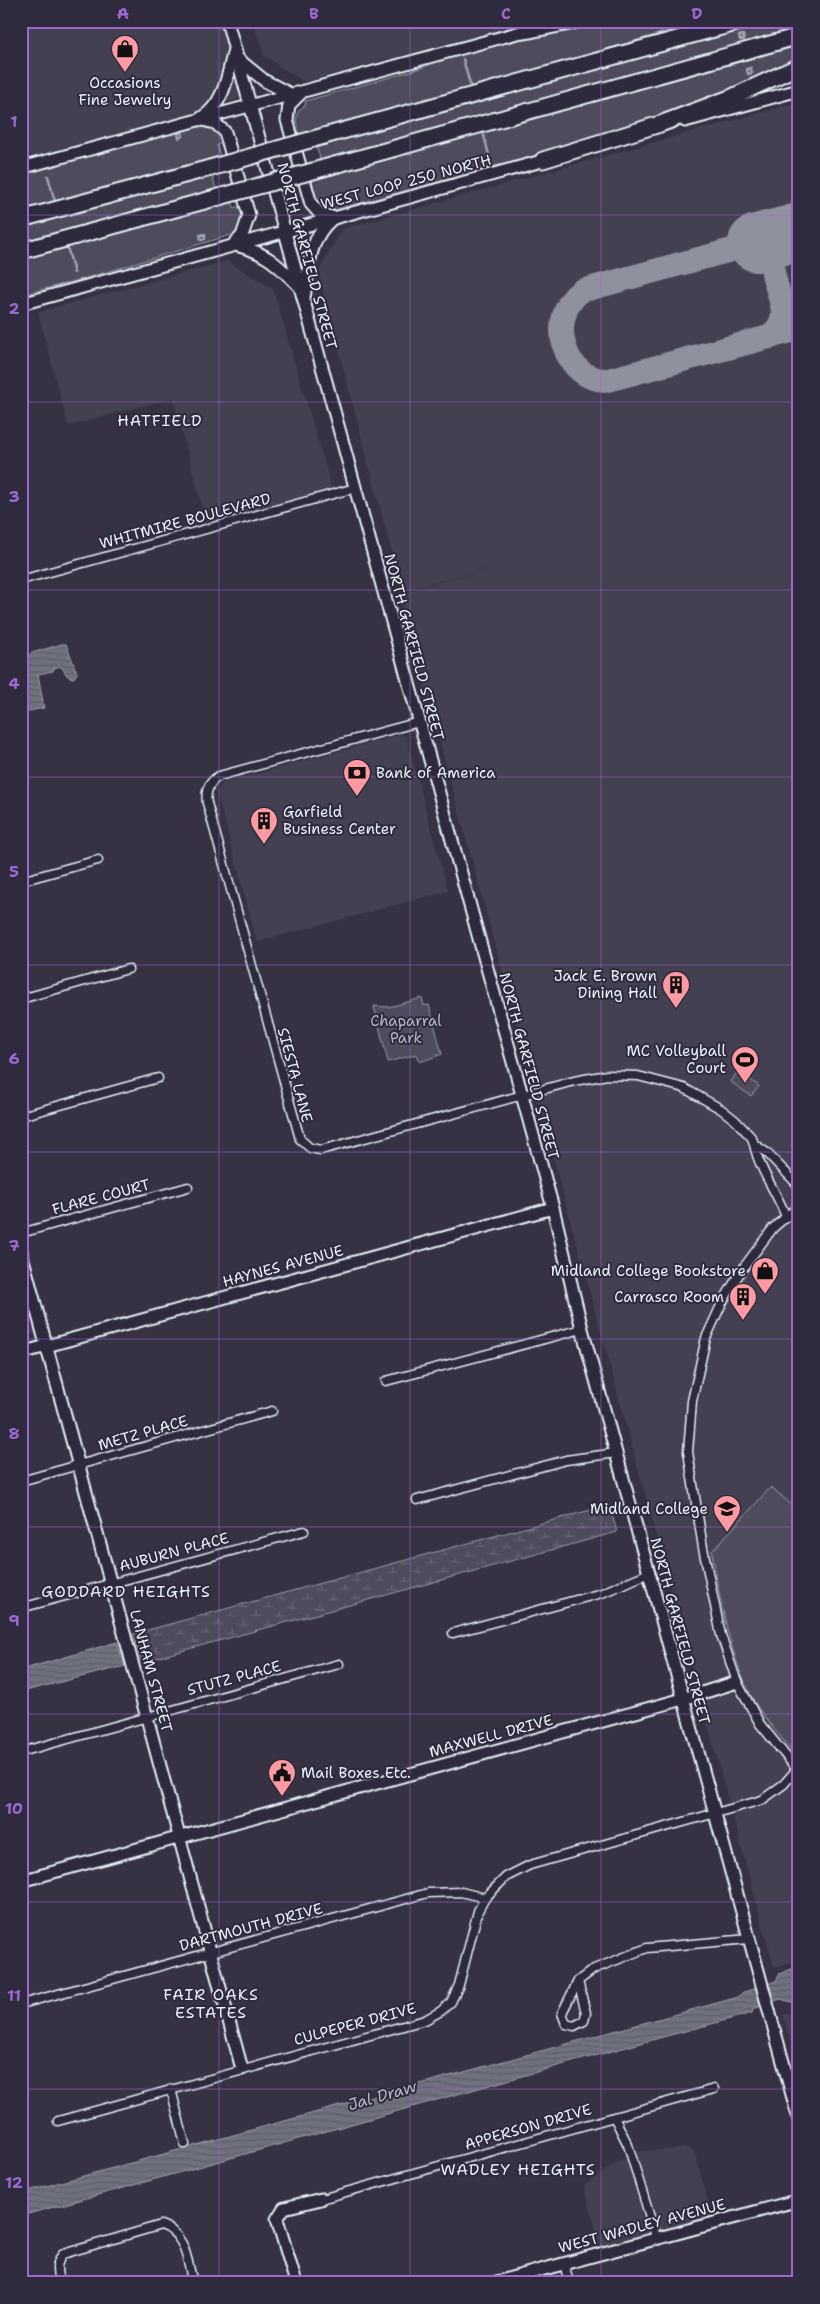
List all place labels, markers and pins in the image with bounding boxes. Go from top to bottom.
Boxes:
shop icon: Occasions Fine Jewelry [110,34,140,73]
place label: Occasions Fine Jewelry [78,73,172,110]
bank icon: Bank of America [342,758,372,797]
place label: Bank of America [376,763,496,783]
place label: Garfield Business Center [283,802,396,839]
building icon: Garfield Business Center [249,806,279,845]
place label: Jack E. Brown Dining Hall [554,966,657,1003]
building icon: Jack E. Brown Dining Hall [661,970,691,1009]
place label: MC Volleyball Court [626,1041,726,1078]
sports icon: MC Volleyball Court [730,1045,760,1084]
shop icon: Midland College Bookstore [750,1256,780,1295]
place label: Midland College Bookstore [551,1261,746,1281]
building icon: Carrasco Room [728,1282,758,1321]
place label: Carrasco Room [614,1287,724,1307]
school or university icon: Midland College [712,1494,742,1533]
place label: Midland College [590,1499,708,1519]
public building icon: Mail Boxes Etc. [267,1758,297,1797]
place label: Mail Boxes Etc. [301,1763,411,1783]

